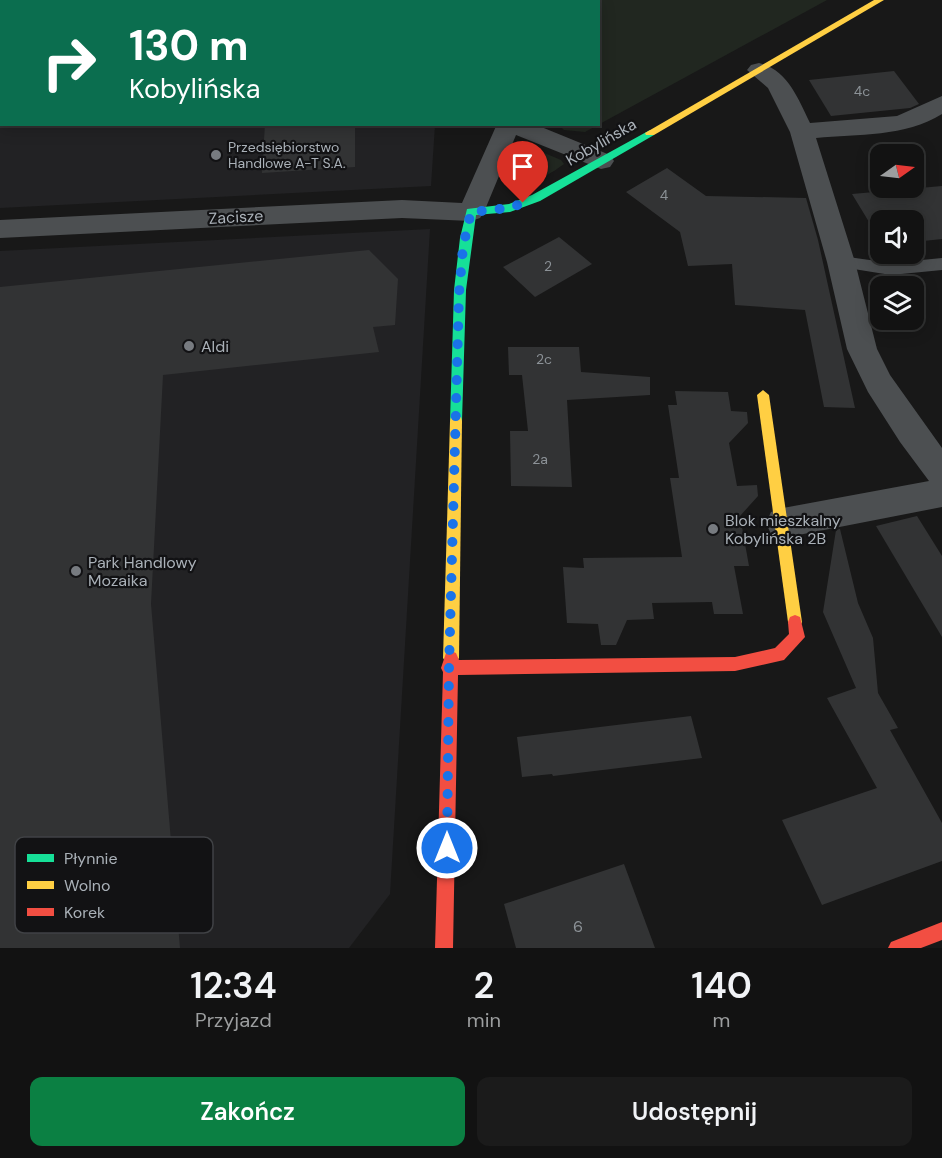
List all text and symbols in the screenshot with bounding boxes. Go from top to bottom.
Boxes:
text: 130 m [129,18,249,73]
icon: right [30,24,108,102]
text: Kobylińska [129,71,260,106]
house number: 4c [854,82,870,100]
street label: Kobylińska [562,113,640,171]
place label: Przedsiębiorstwo Handlowe A-T S.A. [228,138,346,172]
pin [497,141,548,203]
north arrow [870,144,924,198]
map controls [870,144,924,330]
marker: Przedsiębiorstwo Handlowe A-T S.A. [209,148,223,162]
icon: arrive [506,150,539,183]
house number: 4 [660,186,669,204]
street label: Zacisze [208,205,264,229]
button: sound [870,210,924,264]
house number: 2 [544,257,552,275]
button: layers [870,276,924,330]
place label: Aldi [201,336,229,357]
marker: Aldi [182,339,196,353]
house number: 2c [536,350,552,368]
house number: 2a [532,450,548,468]
place label: Blok mieszkalny Kobylińska 2B [725,510,841,549]
marker: Blok mieszkalny Kobylińska 2B [706,522,720,536]
place label: Park Handlowy Mozaika [88,552,197,591]
marker: Park Handlowy Mozaika [69,564,83,578]
position arrow [415,816,479,880]
legend [15,837,213,933]
text: Płynnie [64,848,118,869]
text: Wolno [64,875,110,896]
text: Korek [64,902,105,923]
house number: 6 [573,916,583,937]
text: 12:34 [190,962,277,1009]
text: 2 [474,962,494,1009]
text: 140 [691,962,752,1009]
text: Przyjazd [195,1007,272,1033]
text: min [467,1007,501,1033]
text: m [713,1007,730,1033]
button: Zakończ [30,1077,465,1146]
button: Udostępnij [477,1077,912,1146]

